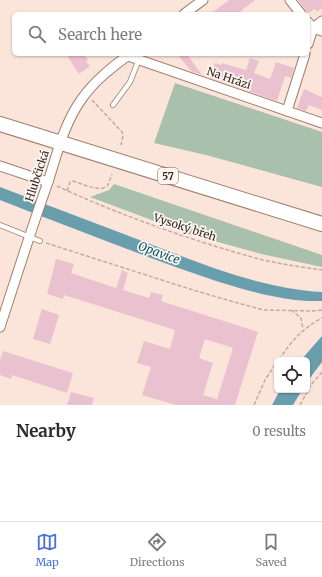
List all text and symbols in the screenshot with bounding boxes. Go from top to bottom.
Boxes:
search box [12,12,310,56]
icon: search [26,23,48,45]
text: Search here [58,25,142,44]
street label: Na Hrázi [205,64,253,92]
street label: Hlubčická [22,149,52,203]
road number: 57 [158,168,178,184]
street label: Vysoký břeh [151,210,219,244]
water label: Opavice [136,238,182,267]
map controls [274,357,310,393]
button: locate [274,357,310,393]
text: Nearby [16,420,76,442]
text: 0 results [252,423,306,440]
tab: Map [35,531,59,569]
tab: Directions [130,531,185,569]
tab: Saved [255,531,287,569]

